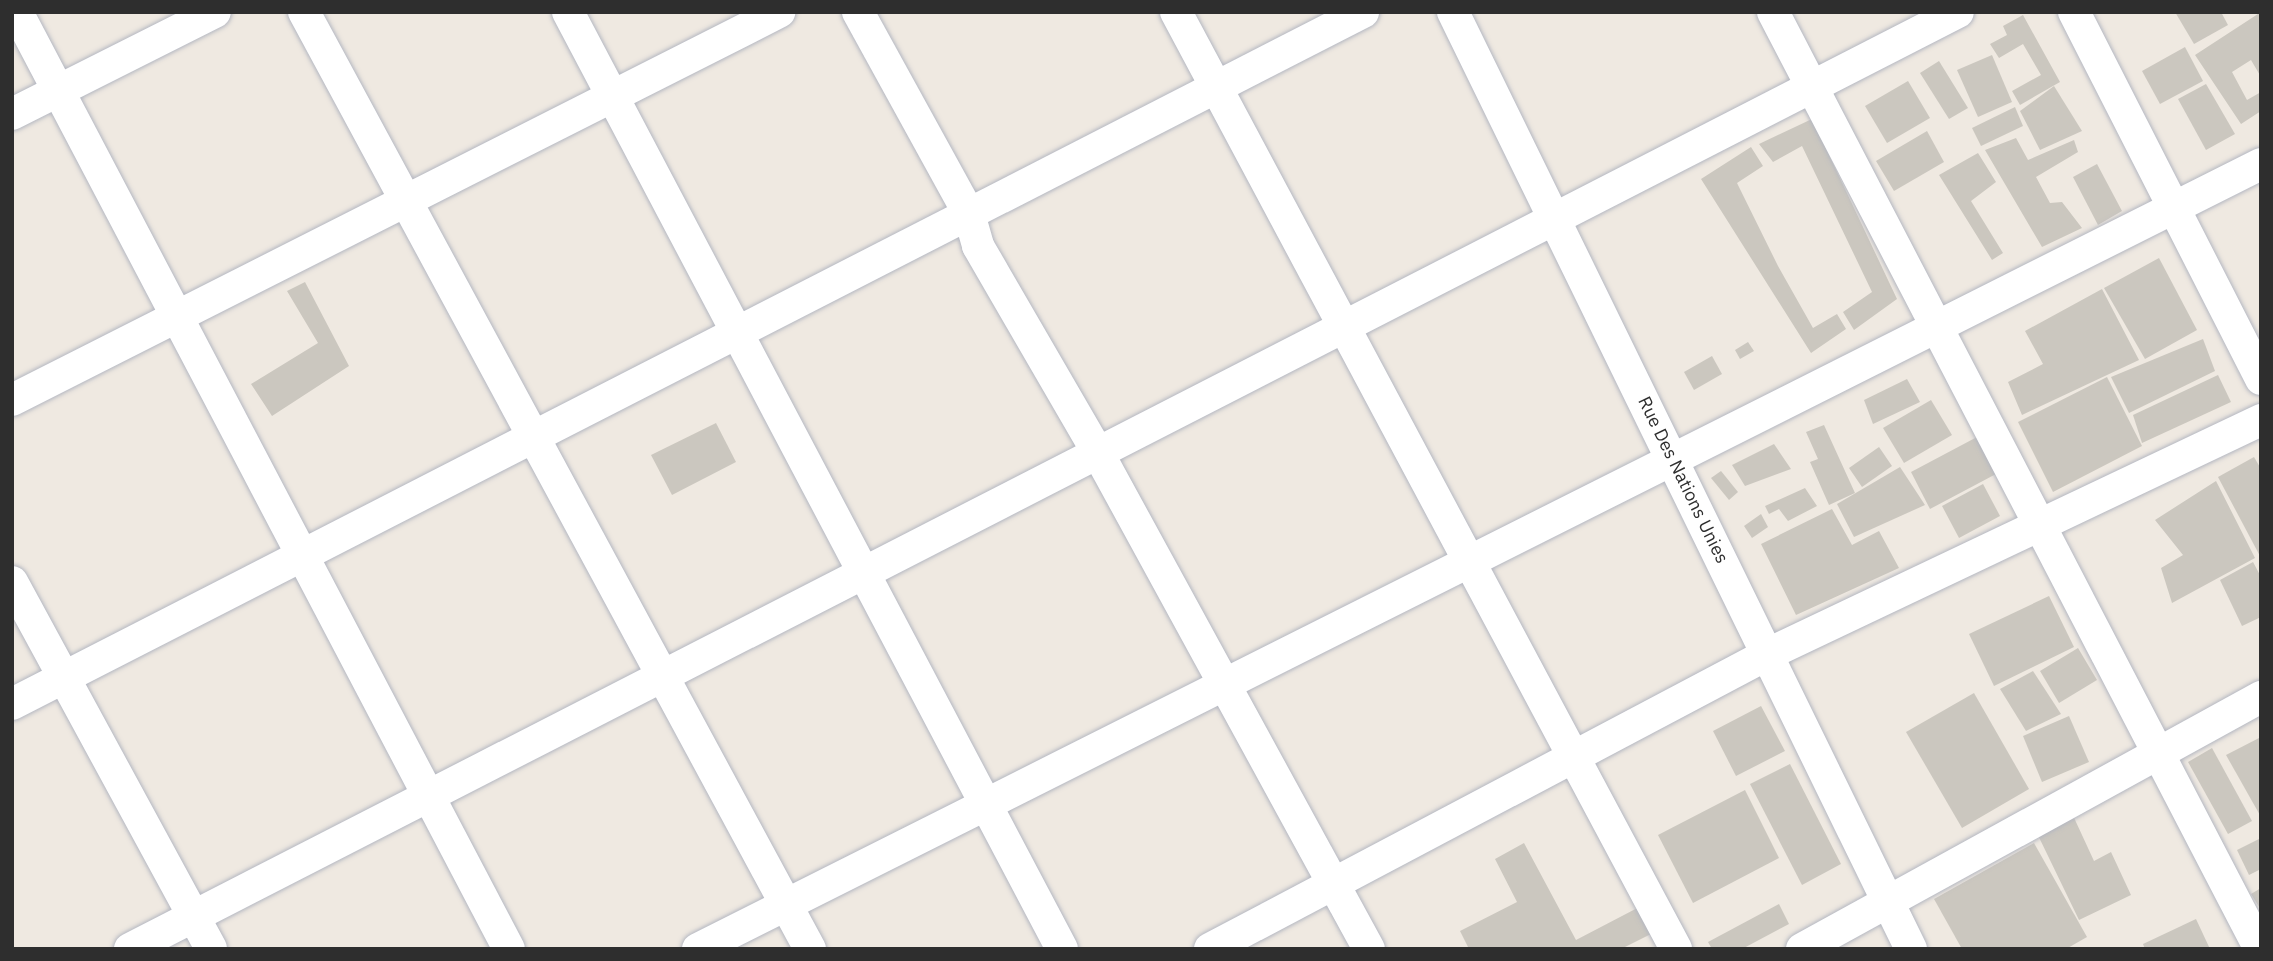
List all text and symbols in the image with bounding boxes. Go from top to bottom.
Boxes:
street label: Rue Des Nations Unies [1633,393,1733,567]

